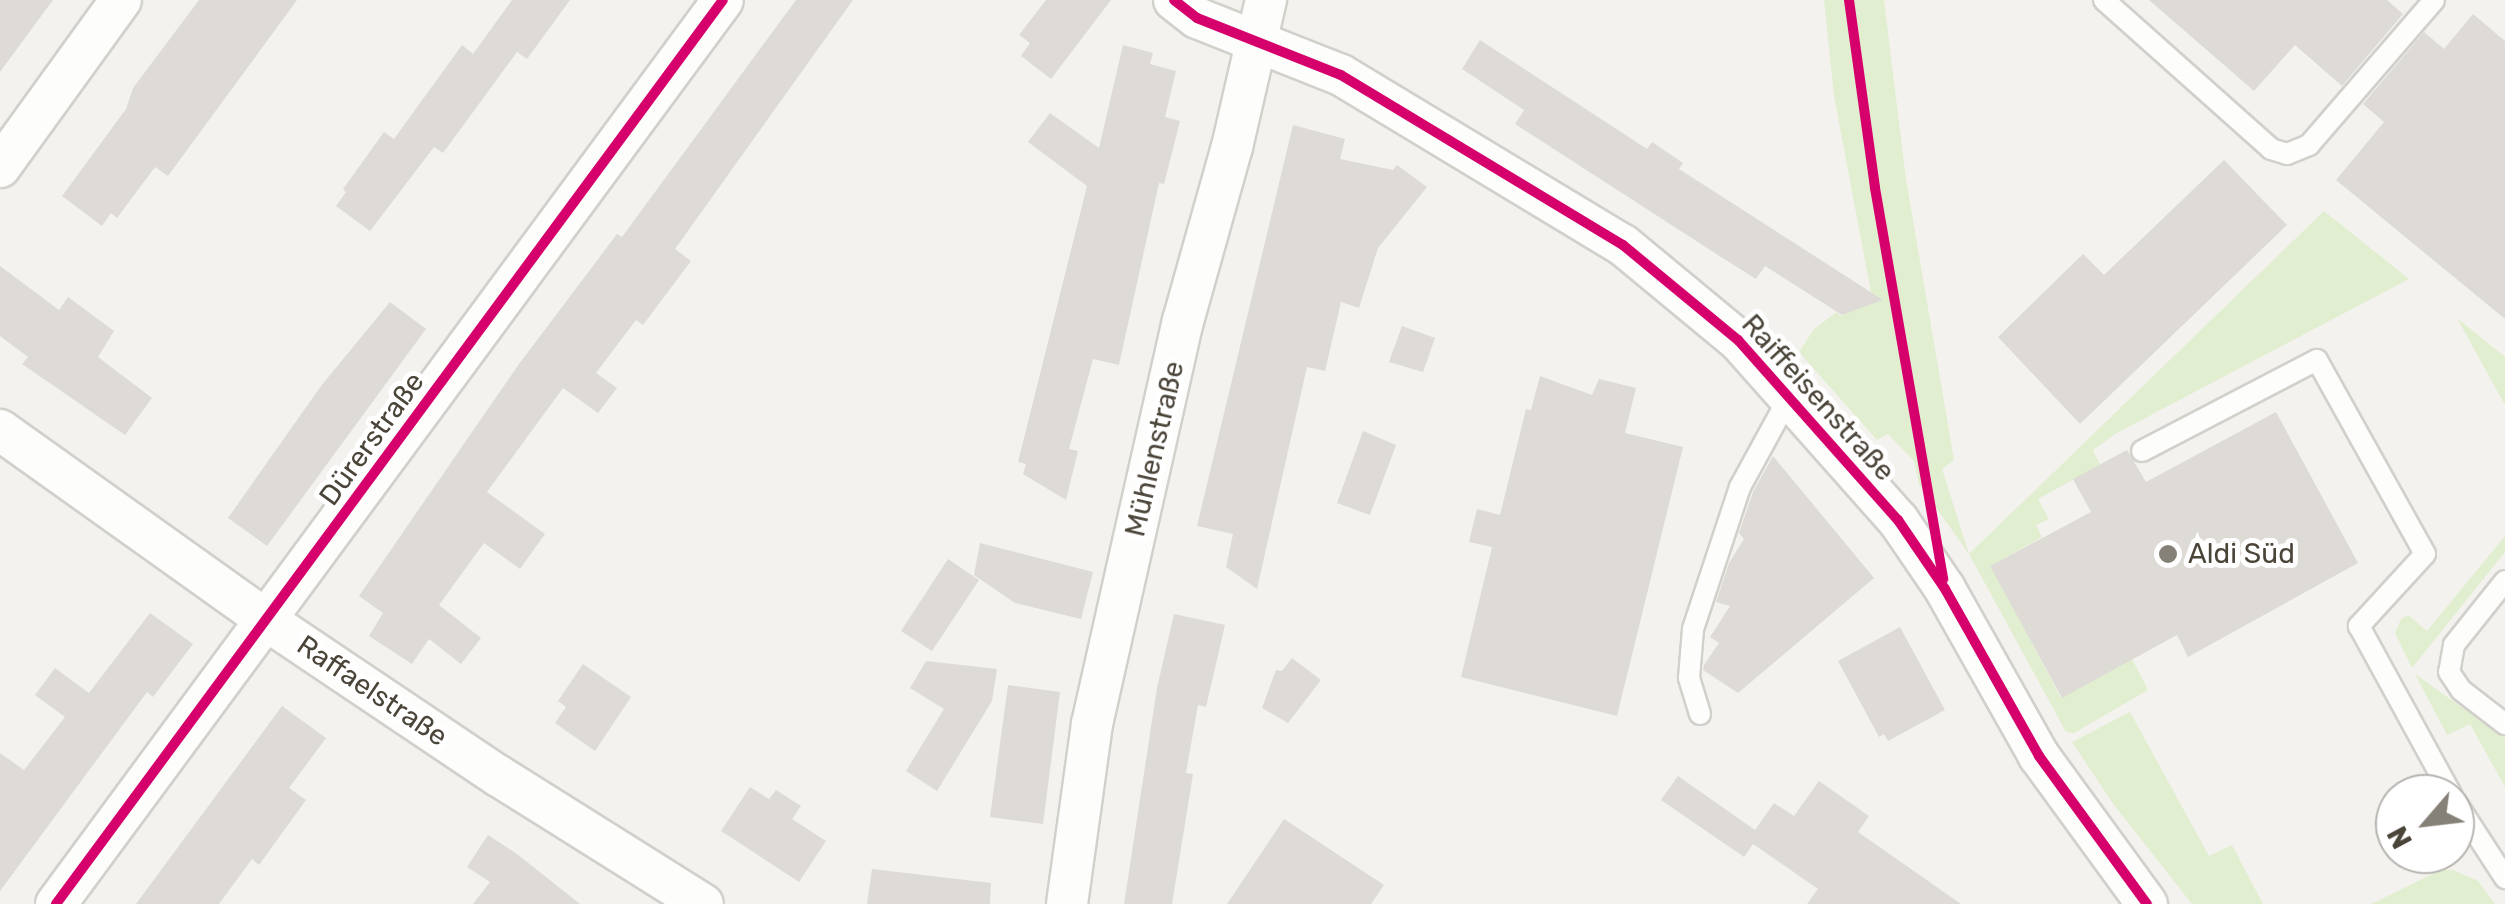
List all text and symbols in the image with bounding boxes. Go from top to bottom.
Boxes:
street label: Raiffeisenstraße [1734,308,1902,488]
street label: Mühlenstraße [1119,358,1191,540]
street label: Dürerstraße [313,366,431,512]
place label: Aldi Süd [2188,537,2295,571]
marker: Aldi Süd [2157,543,2179,565]
street label: Raffaelstraße [290,628,454,754]
north arrow [2375,774,2475,874]
text: N [2381,821,2419,854]

